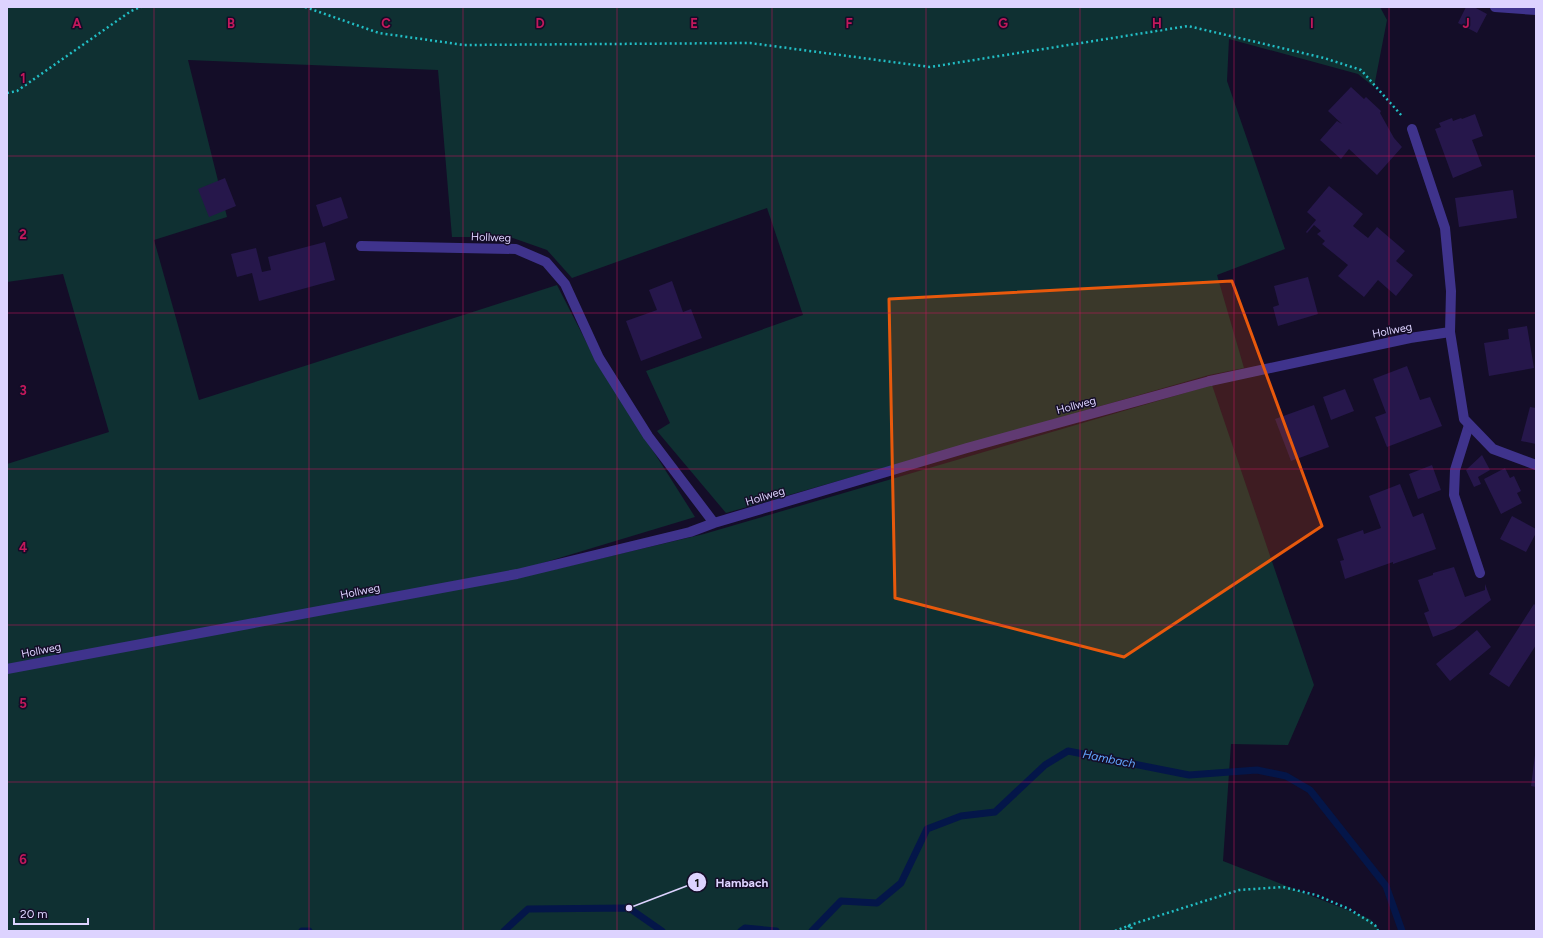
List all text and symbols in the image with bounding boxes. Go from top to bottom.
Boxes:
text: A [72,16,82,31]
text: B [227,16,235,31]
text: C [381,16,391,31]
text: D [535,16,545,31]
text: E [690,16,698,31]
text: F [845,16,853,31]
text: G [998,16,1008,31]
text: H [1152,16,1162,31]
text: I [1310,16,1314,31]
text: J [1462,16,1470,31]
text: 1 [20,71,26,86]
text: 2 [19,227,27,242]
street label: Hollweg [471,230,511,245]
street label: Hollweg [1371,320,1413,341]
text: 3 [19,383,27,398]
street label: Hollweg [1055,394,1097,417]
street label: Hollweg [744,484,786,509]
text: 4 [19,540,27,555]
street label: Hollweg [339,581,381,602]
street label: Hollweg [20,640,62,661]
text: 5 [19,696,27,711]
water label: Hambach [1081,747,1137,771]
text: 6 [19,852,27,867]
callout: Hambach [687,870,776,894]
text: 1 [694,876,700,890]
text: Hambach [716,876,769,890]
scale bar [14,900,88,926]
text: 20 m [20,907,48,921]

